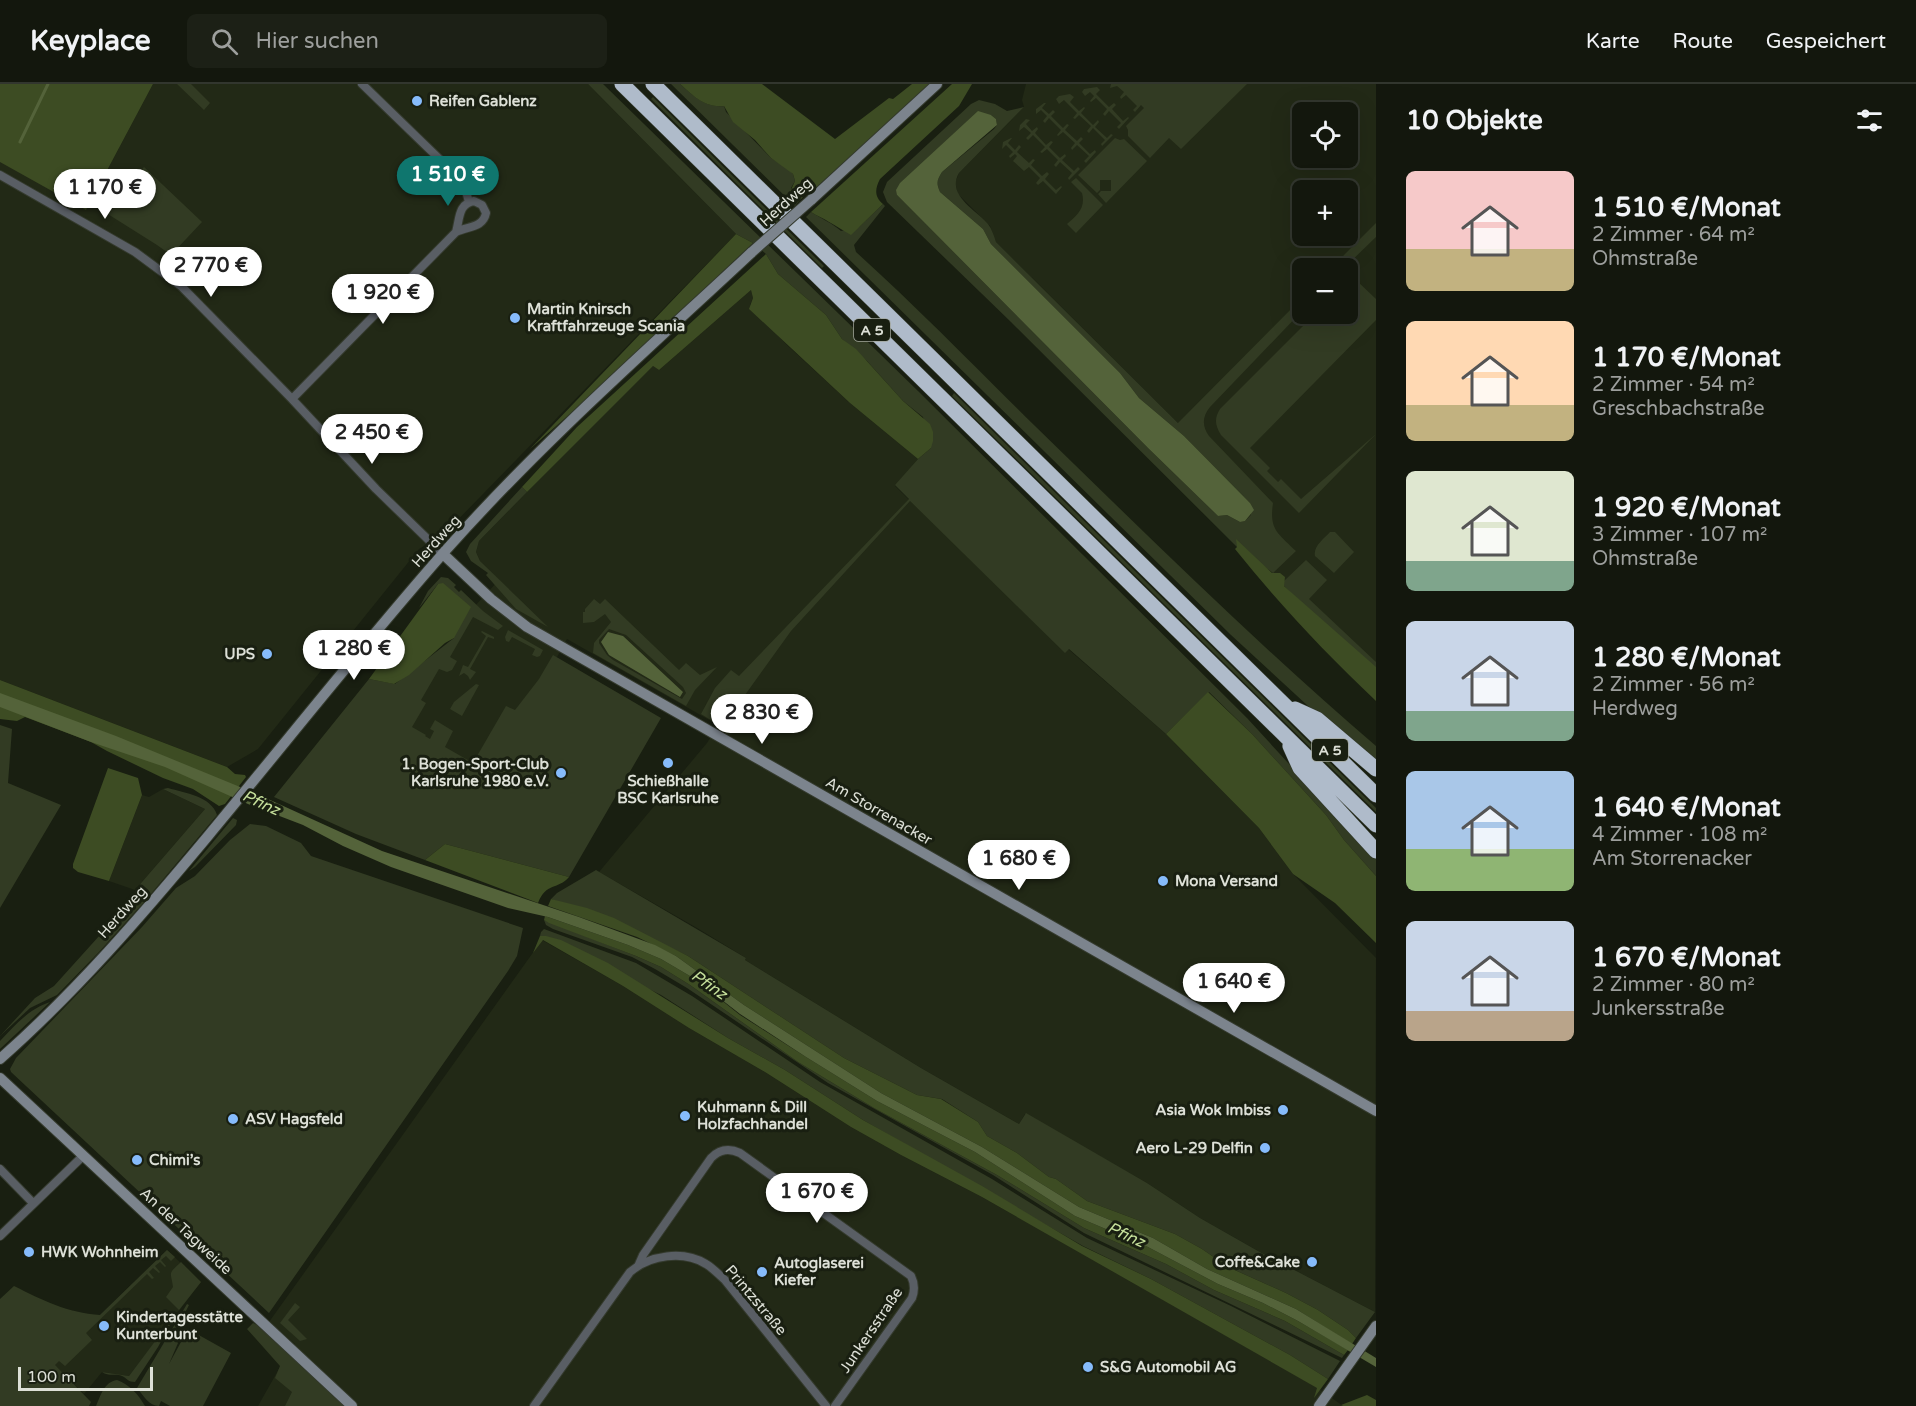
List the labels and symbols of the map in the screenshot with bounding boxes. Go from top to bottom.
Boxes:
place label: Reifen Gablenz [429,92,537,110]
marker: Reifen Gablenz [410,94,424,108]
pin: 1 510 € [393,156,503,207]
pin: 1 170 € [50,169,160,220]
street label: Herdweg [756,174,816,230]
pin: 2 770 € [156,247,266,298]
pin: 1 920 € [328,274,438,325]
place label: Martin Knirsch Kraftfahrzeuge Scania [527,300,685,336]
marker: Martin Knirsch Kraftfahrzeuge Scania [508,311,522,325]
road number: A 5 [854,319,890,341]
pin: 2 450 € [317,414,427,465]
street label: Herdweg [408,511,464,571]
pin: 1 280 € [299,630,409,681]
place label: UPS [224,645,255,663]
marker: UPS [260,647,274,661]
pin: 2 830 € [707,694,817,745]
road number: A 5 [1312,739,1348,761]
place label: 1. Bogen-Sport-Club Karlsruhe 1980 e.V. [401,755,550,790]
marker: Schießhalle BSC Karlsruhe [661,756,675,770]
marker: 1. Bogen-Sport-Club Karlsruhe 1980 e.V. [554,766,568,780]
place label: Schießhalle BSC Karlsruhe [617,772,719,807]
street label: Am Storrenacker [823,773,936,849]
water label: Pfinz [239,786,285,821]
pin: 1 680 € [964,840,1074,891]
place label: Mona Versand [1175,872,1278,890]
marker: Mona Versand [1156,874,1170,888]
street label: Herdweg [94,882,150,942]
pin: 1 640 € [1179,963,1289,1014]
water label: Pfinz [687,966,732,1005]
place label: Kuhmann & Dill Holzfachhandel [697,1098,808,1133]
place label: Asia Wok Imbiss [1155,1101,1271,1119]
marker: Asia Wok Imbiss [1276,1103,1290,1117]
marker: Kuhmann & Dill Holzfachhandel [678,1109,692,1123]
place label: ASV Hagsfeld [245,1110,343,1129]
marker: ASV Hagsfeld [226,1112,240,1126]
place label: Aero L-29 Delfin [1136,1139,1253,1157]
marker: Aero L-29 Delfin [1258,1141,1272,1155]
place label: Chimi’s [149,1151,200,1169]
marker: Chimi’s [130,1153,144,1167]
pin: 1 670 € [762,1173,872,1224]
street label: An der Tagweide [136,1184,236,1278]
water label: Pfinz [1104,1218,1150,1253]
place label: HWK Wohnheim [41,1243,158,1261]
marker: HWK Wohnheim [22,1245,36,1259]
place label: Coffe&Cake [1215,1253,1301,1271]
place label: Autoglaserei Kiefer [774,1254,864,1289]
marker: Coffe&Cake [1305,1255,1319,1269]
street label: Printzstraße [721,1261,791,1339]
marker: Autoglaserei Kiefer [755,1265,769,1279]
street label: Junkersstraße [836,1284,906,1376]
place label: Kindertagesstätte Kunterbunt [116,1308,243,1343]
marker: Kindertagesstätte Kunterbunt [97,1319,111,1333]
place label: S&G Automobil AG [1100,1358,1236,1376]
marker: S&G Automobil AG [1081,1360,1095,1374]
scale bar [18,1364,153,1392]

